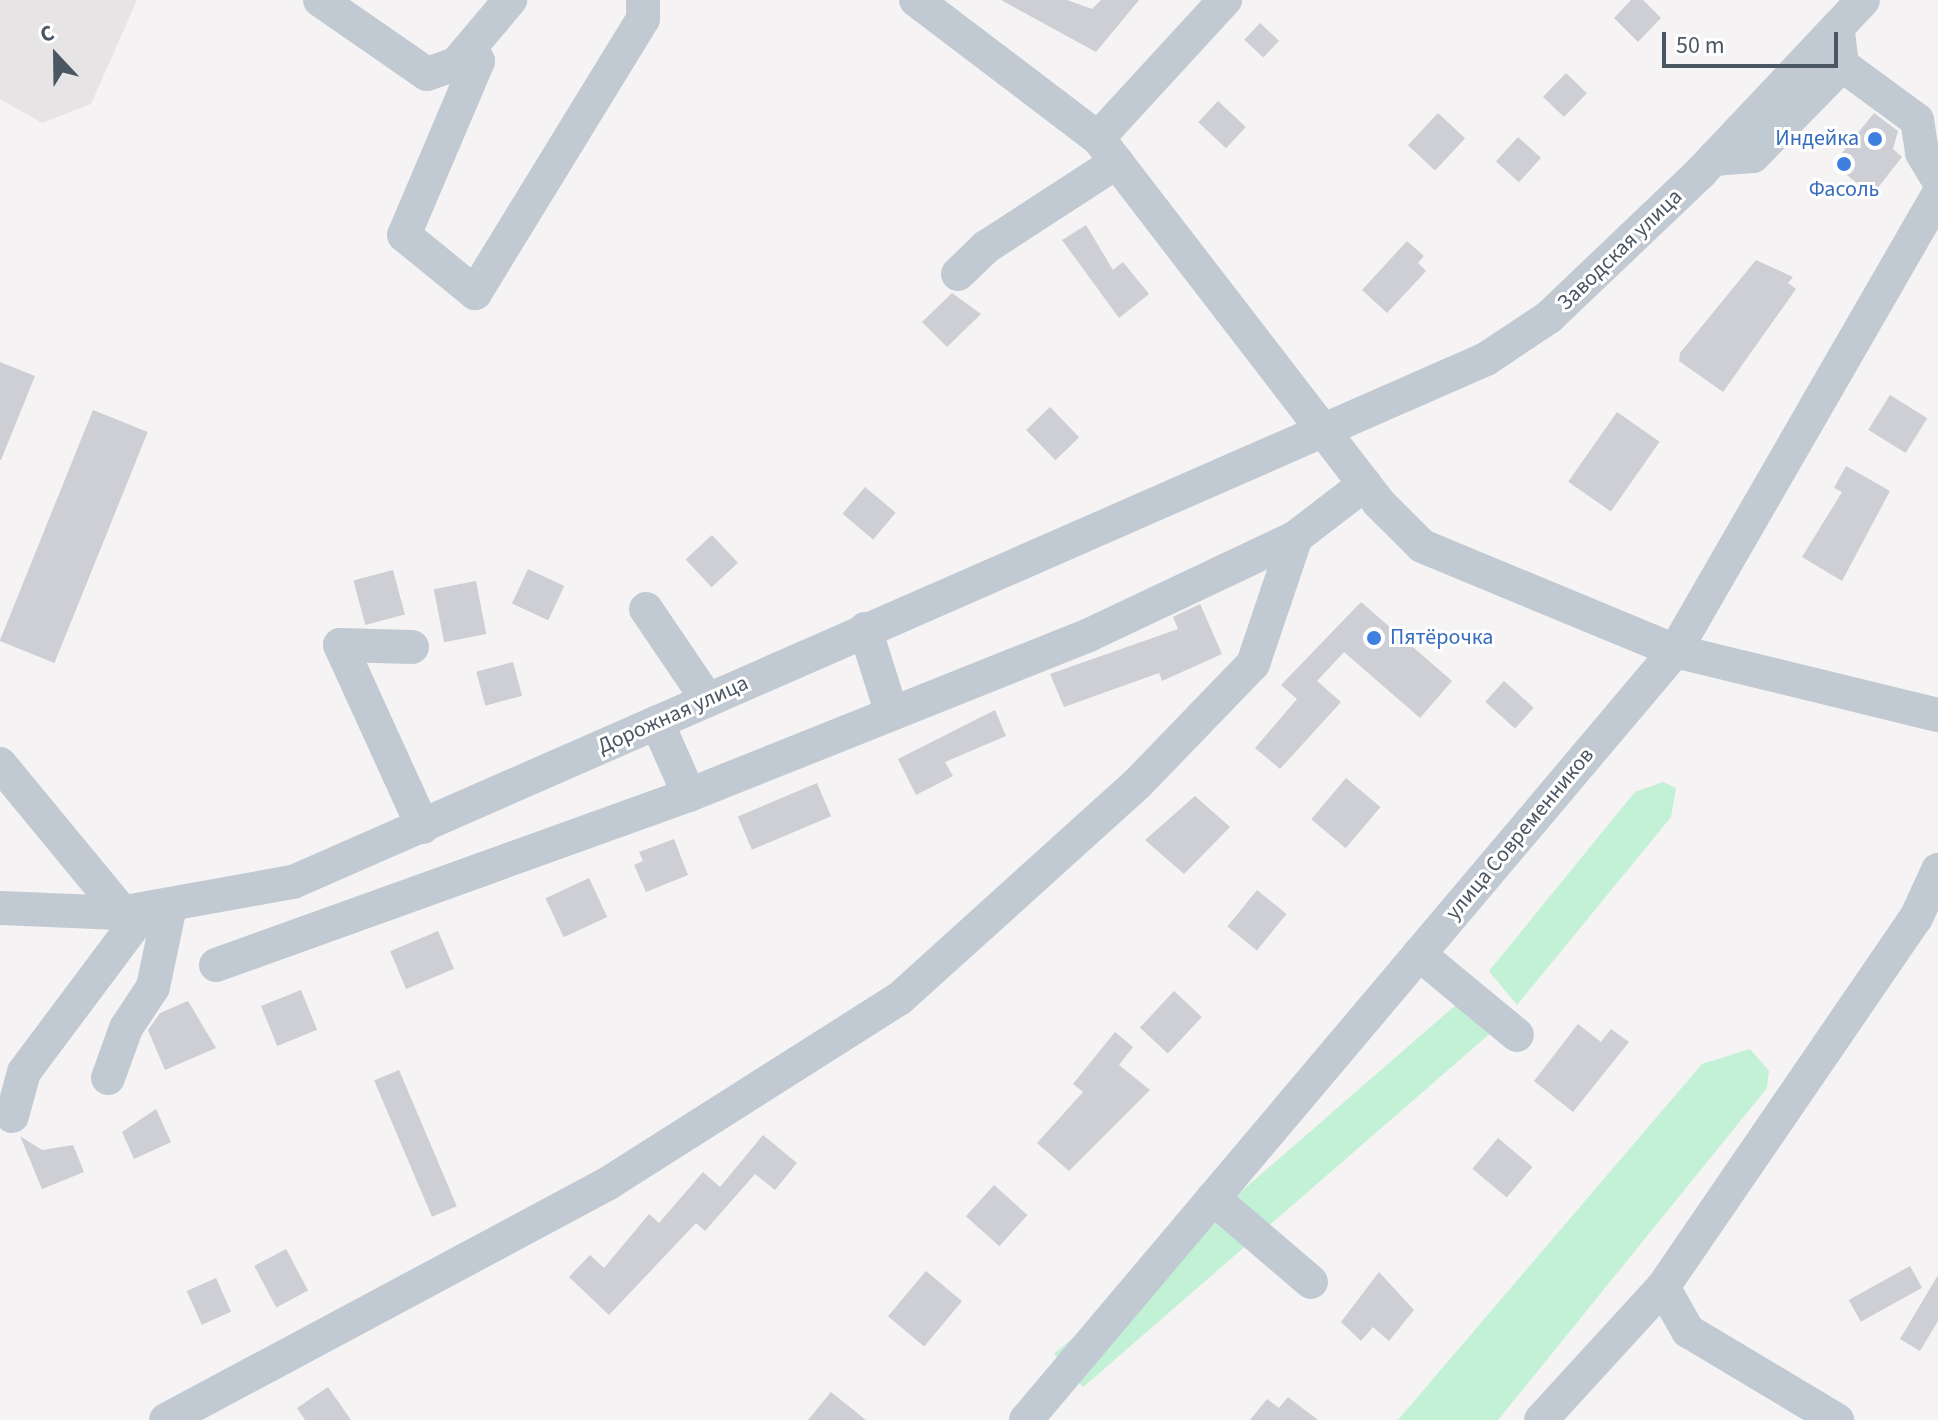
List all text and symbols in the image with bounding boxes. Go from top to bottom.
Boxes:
north arrow [16,16,96,96]
scale bar [1666,16,1842,66]
text: С [35,17,59,51]
text: 50 m [1676,28,1725,63]
place label: Индейка [1775,126,1859,152]
marker: Индейка [1866,130,1884,148]
marker: Фасоль [1835,155,1853,173]
place label: Фасоль [1809,177,1879,203]
street label: Заводская улица [1552,184,1688,316]
place label: Пятёрочка [1390,625,1493,651]
marker: Пятёрочка [1365,629,1383,647]
street label: Дорожная улица [594,670,752,760]
street label: улица Современников [1440,743,1600,925]

